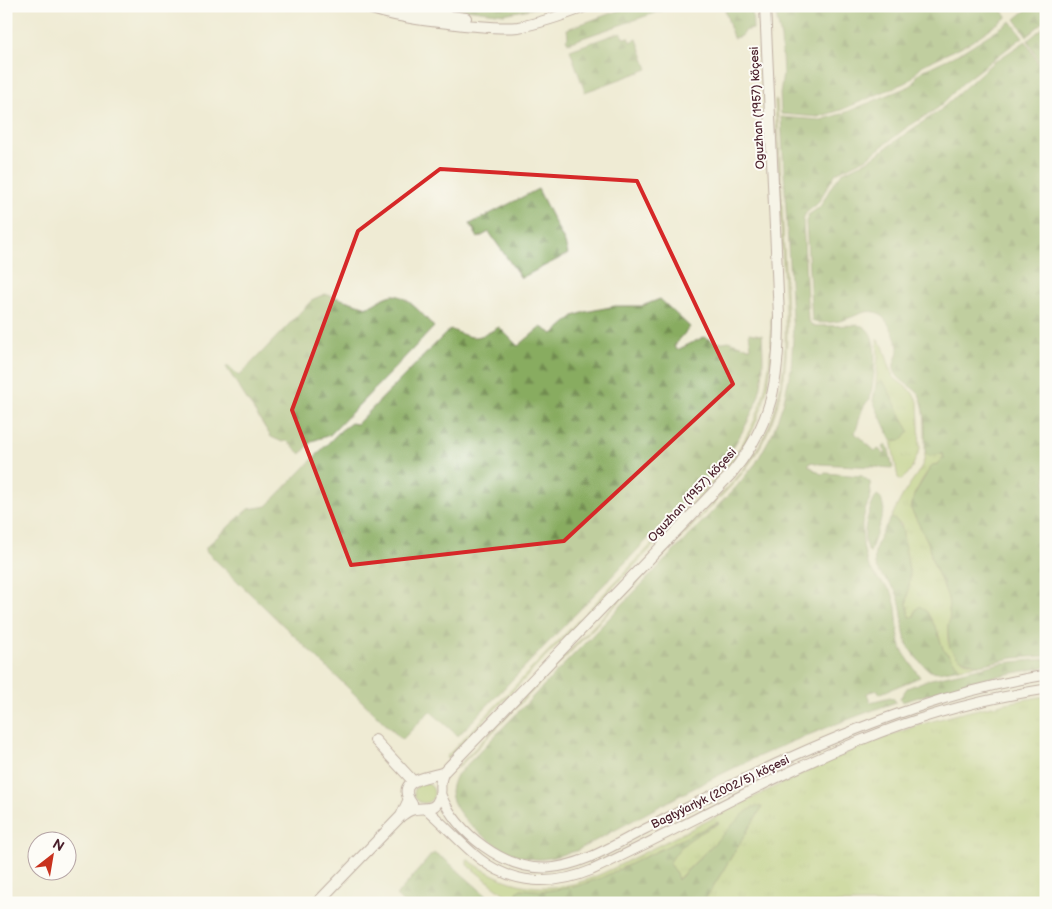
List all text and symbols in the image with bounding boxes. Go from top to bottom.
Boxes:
street label: Oguzhan (1957) köçesi [747,46,768,170]
street label: Oguzhan (1957) köçesi [645,445,740,545]
street label: Bagtyýarlyk (2002/5) köçesi [649,752,792,832]
north arrow [28,832,78,882]
text: N [50,835,67,855]

